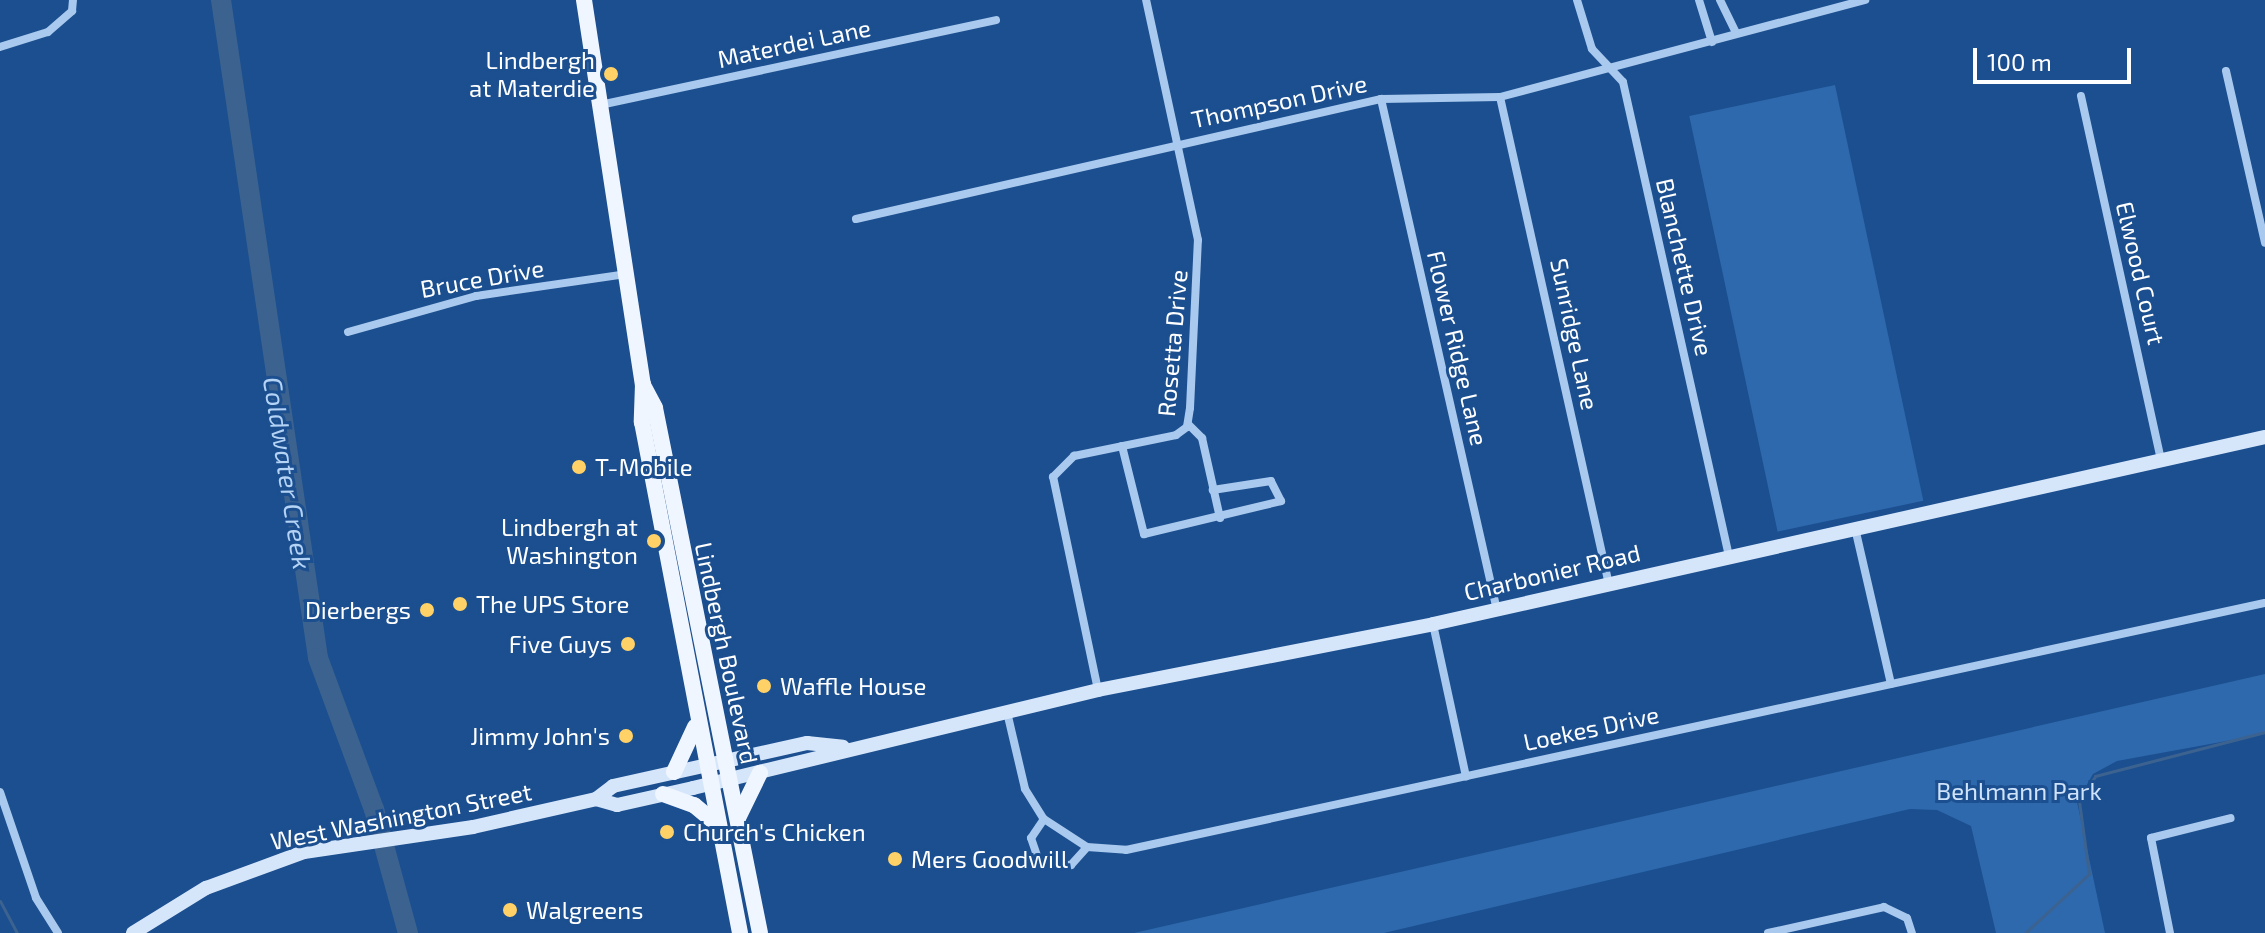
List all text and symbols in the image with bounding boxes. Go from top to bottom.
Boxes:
street label: Materdei Lane [715,13,873,73]
scale bar [1977,32,2135,82]
place label: Lindbergh at Materdie [469,46,595,102]
text: 100 m [1987,47,2052,76]
marker: Lindbergh at Materdie [602,65,620,83]
street label: Thompson Drive [1189,68,1369,134]
street label: Blanchette Drive [1651,175,1719,359]
street label: Elwood Court [2111,199,2171,347]
street label: Flower Ridge Lane [1422,248,1494,448]
street label: Bruce Drive [418,253,546,303]
street label: Sunridge Lane [1545,256,1605,412]
street label: Rosetta Drive [1151,268,1193,418]
water label: Coldwater Creek [257,374,319,572]
place label: T-Mobile [595,453,693,481]
marker: T-Mobile [570,458,588,476]
place label: Lindbergh at Washington [501,513,638,569]
marker: Lindbergh at Washington [645,532,663,550]
street label: Charbonier Road [1461,538,1643,606]
street label: Lindbergh Boulevard [689,540,765,766]
place label: The UPS Store [476,590,629,618]
marker: The UPS Store [451,595,469,613]
place label: Dierbergs [305,596,411,624]
marker: Dierbergs [418,601,436,619]
place label: Five Guys [509,630,612,658]
marker: Five Guys [619,635,637,653]
place label: Waffle House [780,672,926,700]
marker: Waffle House [755,677,773,695]
street label: Loekes Drive [1520,700,1662,756]
place label: Jimmy John's [469,722,610,750]
marker: Jimmy John's [617,727,635,745]
street label: West Washington Street [268,777,534,855]
park label: Behlmann Park [1936,777,2102,805]
place label: Church's Chicken [683,818,866,846]
marker: Church's Chicken [658,823,676,841]
place label: Mers Goodwill [911,845,1068,873]
marker: Mers Goodwill [886,850,904,868]
place label: Walgreens [526,896,643,924]
marker: Walgreens [501,901,519,919]

